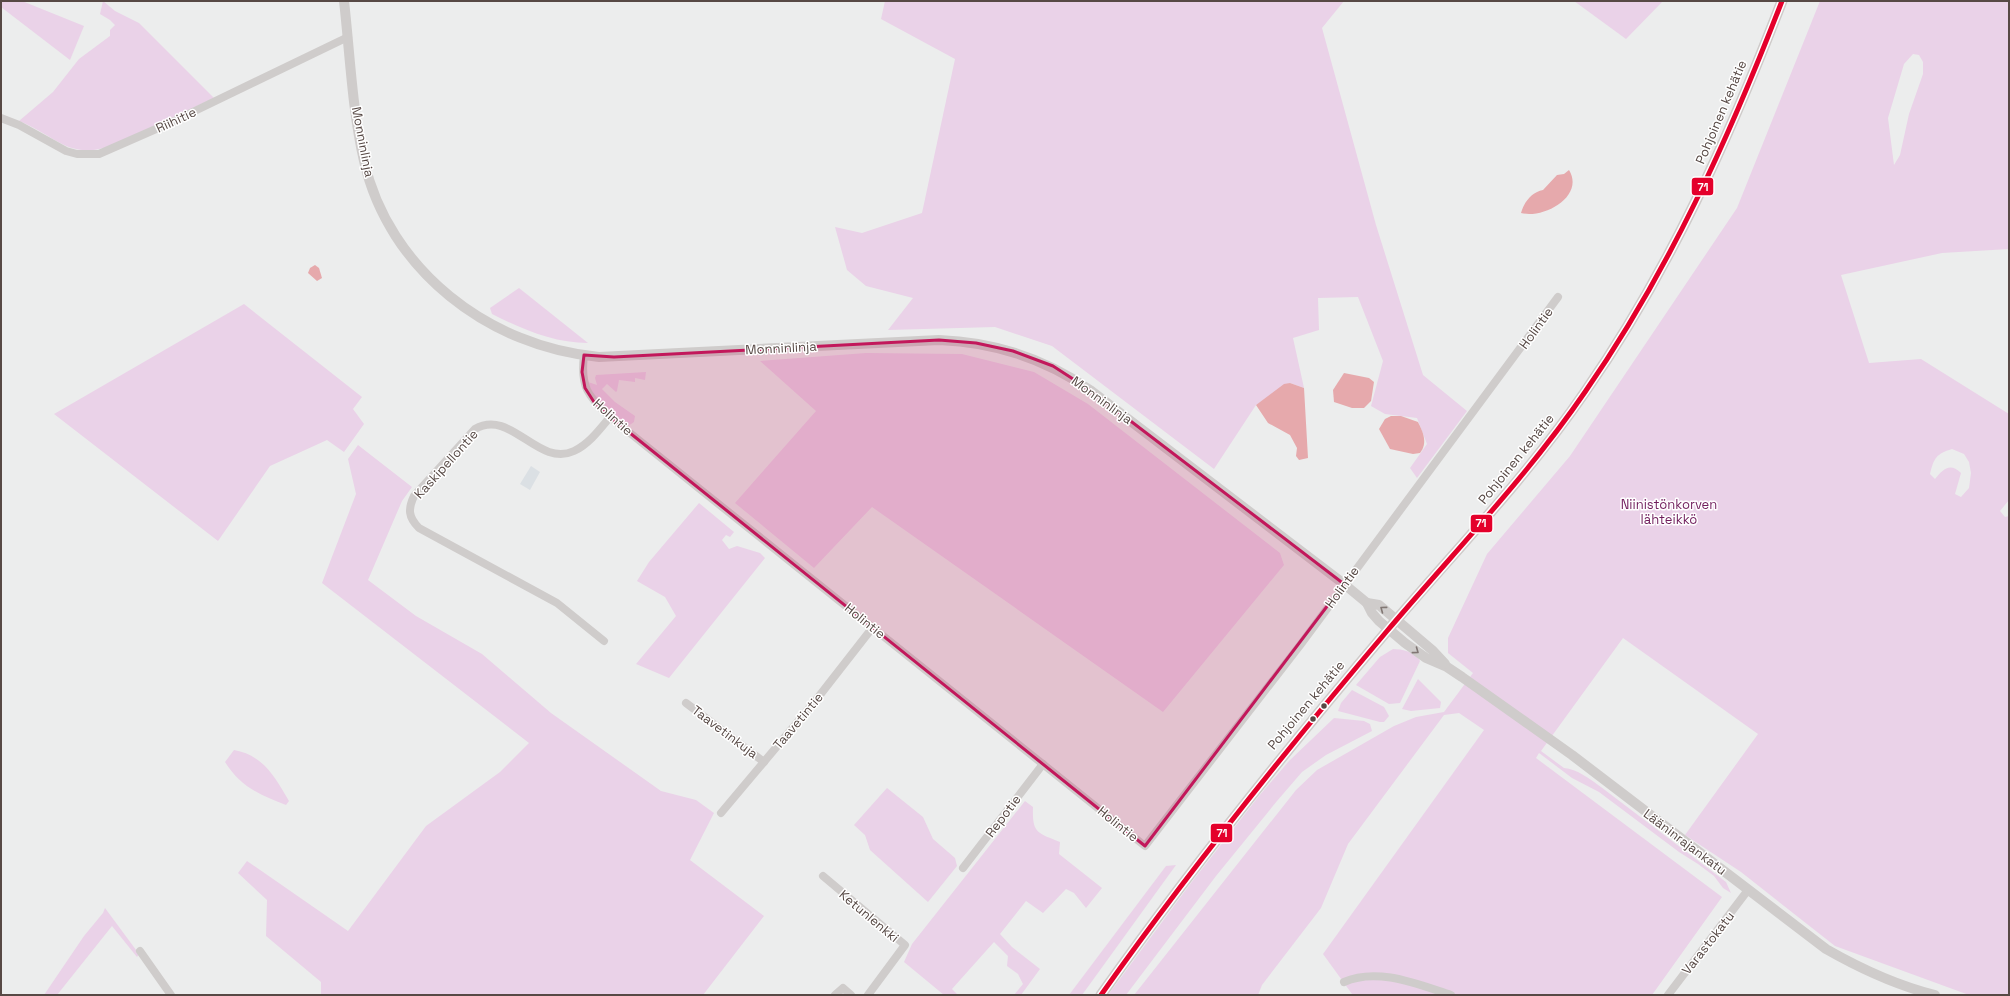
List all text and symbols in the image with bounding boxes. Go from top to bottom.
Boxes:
street label: Pohjoinen kehätie [1691,57,1751,167]
street label: Riihitie [153,103,199,137]
street label: Monninlinja [348,105,378,179]
line badge: 71 [1691,177,1714,196]
text: 71 [1698,180,1708,194]
street label: Holintie [1515,304,1557,352]
street label: Monninlinja [745,338,818,358]
street label: Monninlinja [1068,372,1136,428]
street label: Holintie [590,395,636,439]
street label: Pohjoinen kehätie [1474,410,1558,508]
street label: Kaskipellontie [410,426,482,502]
park label: Niinistönkorven lähteikkö [1621,496,1717,528]
line badge: 71 [1470,514,1493,533]
text: 71 [1476,516,1486,530]
street label: Holintie [1321,563,1363,611]
street label: Holintie [841,599,889,643]
one-way arrow [1380,606,1387,614]
one-way arrow [1412,646,1419,654]
street label: Pohjoinen kehätie [1264,657,1348,753]
street label: Taavetintie [769,689,827,753]
unlabelled marker [1319,701,1329,711]
street label: Taavetinkuja [689,702,762,763]
unlabelled marker [1308,714,1318,724]
street label: Repotie [981,791,1025,841]
street label: Holintie [1094,802,1142,846]
street label: Lääninrajankatu [1640,805,1730,879]
line badge: 71 [1210,823,1233,843]
text: 71 [1217,826,1227,840]
street label: Ketunlenkki [836,886,902,946]
street label: Varastokatu [1678,908,1738,978]

